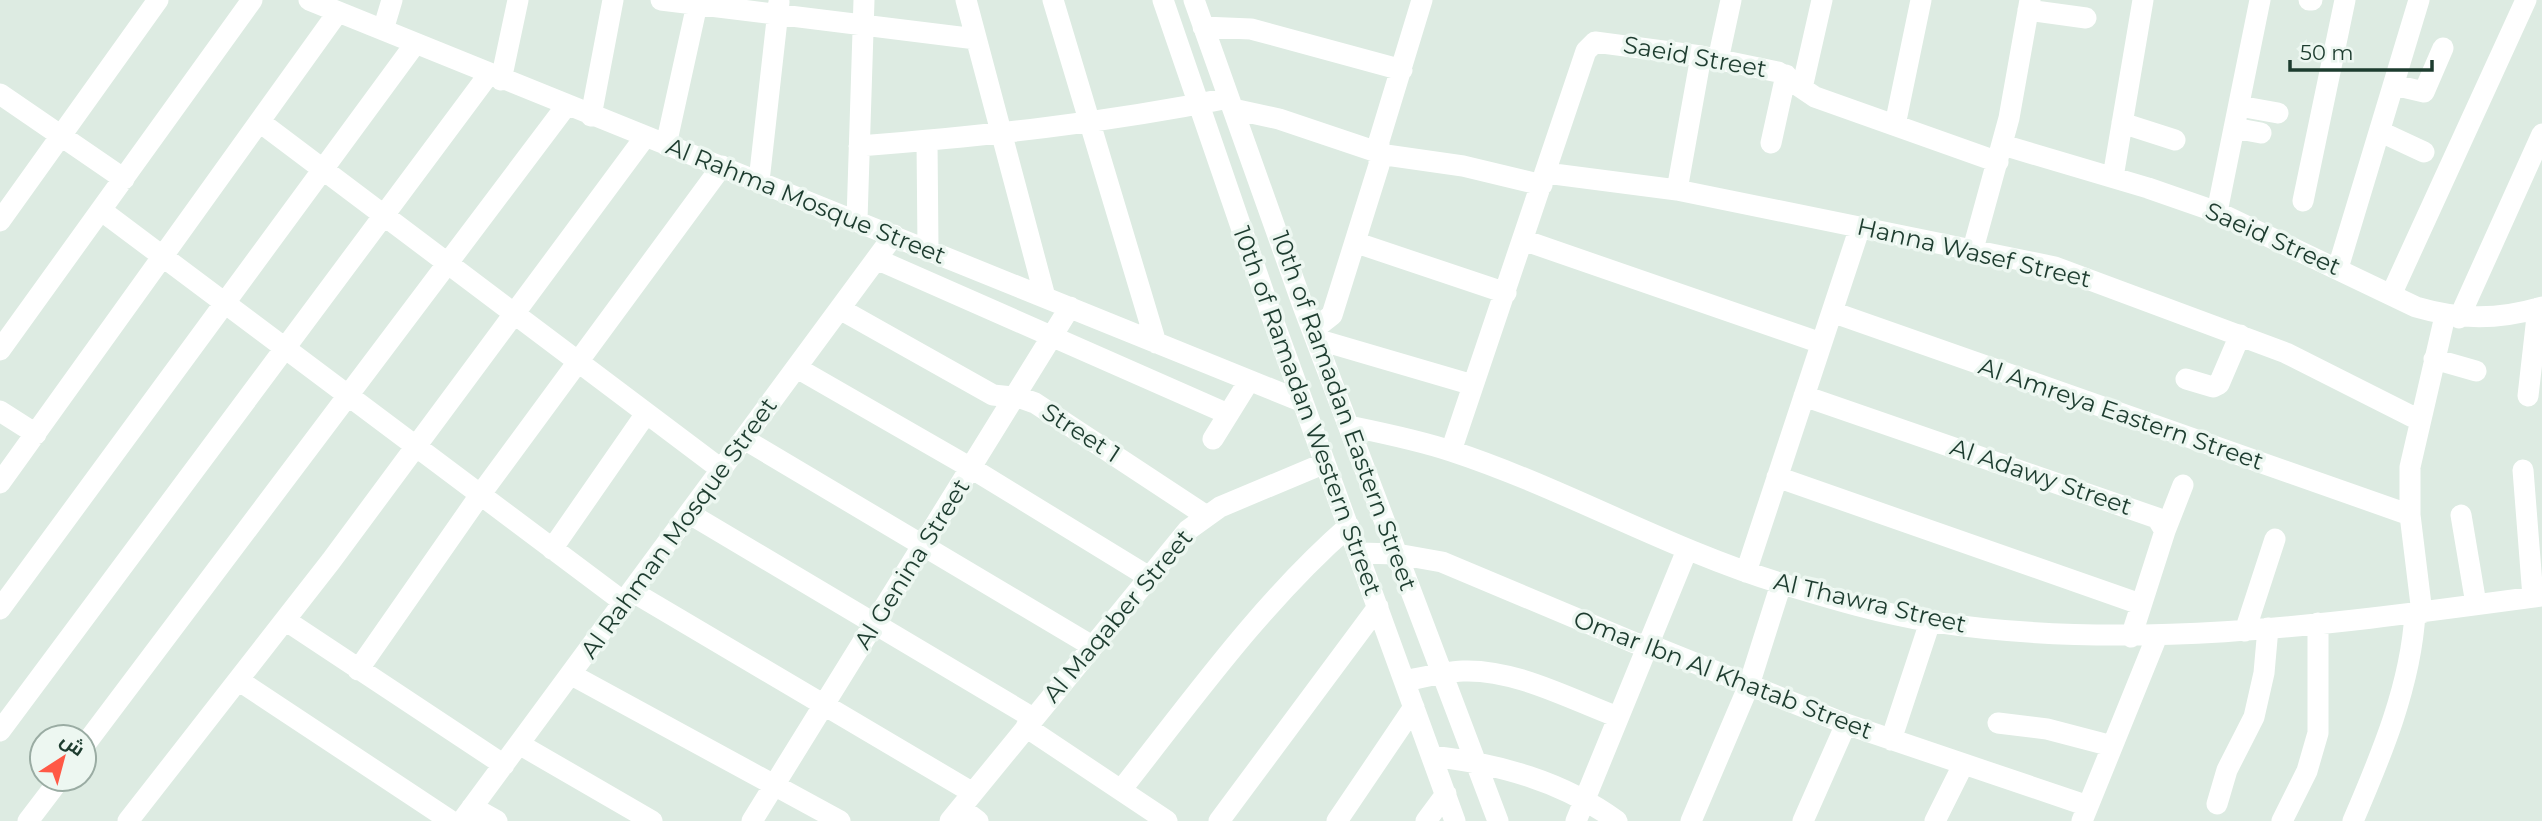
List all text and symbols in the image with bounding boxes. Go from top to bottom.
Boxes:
scale bar [2290,28,2432,72]
street label: Saeid Street [1621,30,1769,83]
text: 50 m [2300,40,2354,65]
street label: Al Rahma Mosque Street [662,131,950,270]
street label: Saeid Street [2201,196,2346,281]
street label: Hanna Wasef Street [1854,211,2094,294]
street label: 10th of Ramadan Western Street [1227,222,1388,599]
street label: 10th of Ramadan Eastern Street [1266,227,1423,595]
street label: Al Amreya Eastern Street [1975,351,2268,476]
street label: Al Rahman Mosque Street [574,392,783,664]
street label: Street 1 [1037,397,1126,469]
street label: Al Adawy Street [1947,432,2136,521]
street label: Al Genina Street [848,473,976,654]
street label: Al Maqaber Street [1037,523,1199,708]
street label: Al Thawra Street [1771,566,1969,639]
street label: Omar Ibn Al Khatab Street [1570,604,1877,745]
north arrow [28,723,98,793]
text: ش [56,728,89,761]

